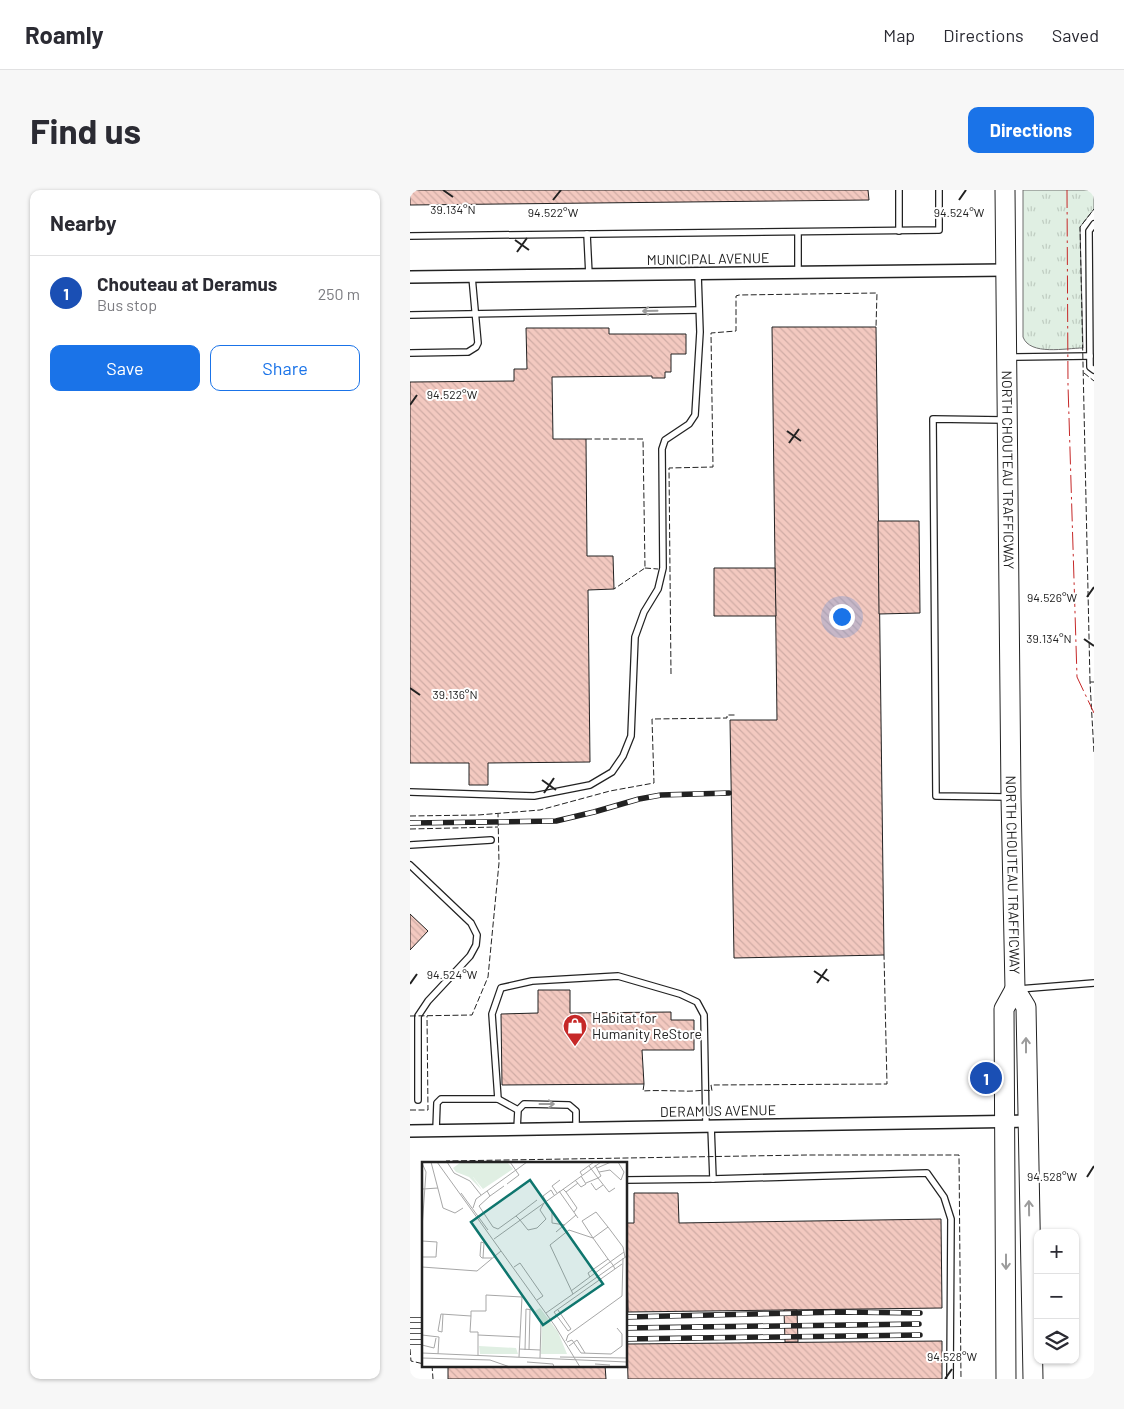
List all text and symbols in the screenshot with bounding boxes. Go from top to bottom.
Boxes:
text: Roamly [25,20,104,49]
text: Map [883,24,915,46]
text: Directions [943,24,1024,46]
text: Saved [1052,24,1099,46]
button: Directions [968,107,1094,153]
text: Find us [30,109,141,151]
text: 39.134°N [430,202,476,216]
text: 94.522°W [528,205,579,219]
text: 94.524°W [934,205,985,219]
text: Nearby [50,210,116,235]
street label: MUNICIPAL AVENUE [646,249,770,268]
text: Chouteau at Deramus [97,272,277,295]
text: 1 [63,284,69,303]
text: 250 m [318,284,360,303]
text: Bus stop [97,295,157,314]
one-way arrow [643,306,659,316]
button: Save [50,345,200,391]
button: Share [210,345,360,391]
street label: NORTH CHOUTEAU TRAFFICWAY [999,370,1018,570]
text: 94.522°W [427,387,478,401]
text: 94.526°W [1027,590,1078,604]
your location [829,604,855,630]
text: 39.134°N [1026,631,1072,645]
text: 39.136°N [432,687,478,701]
street label: NORTH CHOUTEAU TRAFFICWAY [1003,775,1024,975]
text: 94.524°W [427,967,478,981]
place label: Habitat for Humanity ReStore [592,1009,702,1042]
shop icon: Habitat for Humanity ReStore [562,1013,588,1047]
one-way arrow [1021,1038,1031,1054]
pin: 1 [970,1059,1002,1097]
one-way arrow [538,1099,554,1109]
street label: DERAMUS AVENUE [660,1101,776,1120]
inset map [422,1162,628,1366]
text: 94.528°W [1027,1169,1078,1183]
one-way arrow [1024,1200,1034,1216]
map controls [1034,1229,1079,1364]
button: + [1034,1229,1079,1274]
one-way arrow [1001,1254,1010,1270]
button: − [1034,1274,1079,1319]
button: layers [1034,1319,1079,1364]
text: 94.528°W [927,1349,978,1363]

